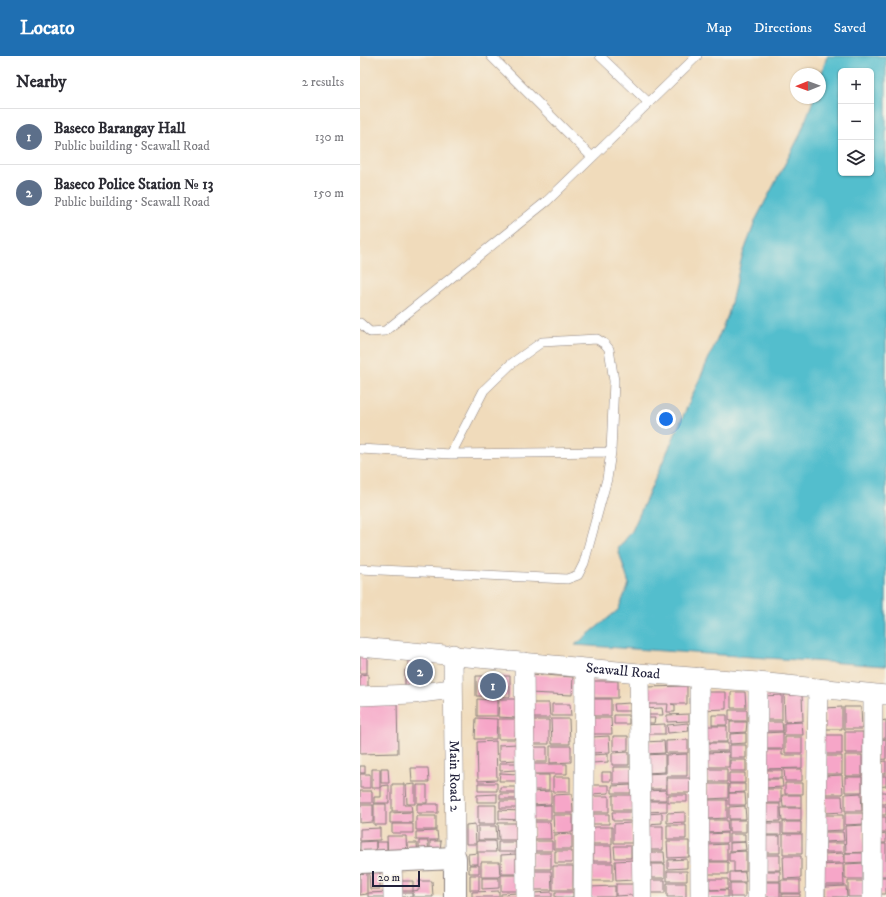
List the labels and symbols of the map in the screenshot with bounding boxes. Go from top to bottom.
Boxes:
north arrow [790,68,826,104]
your location [656,409,676,429]
pin: 2 [407,657,433,687]
street label: Seawall Road [585,659,661,684]
pin: 1 [480,671,506,701]
street label: Main Road 2 [445,740,464,812]
scale bar [372,869,420,888]

